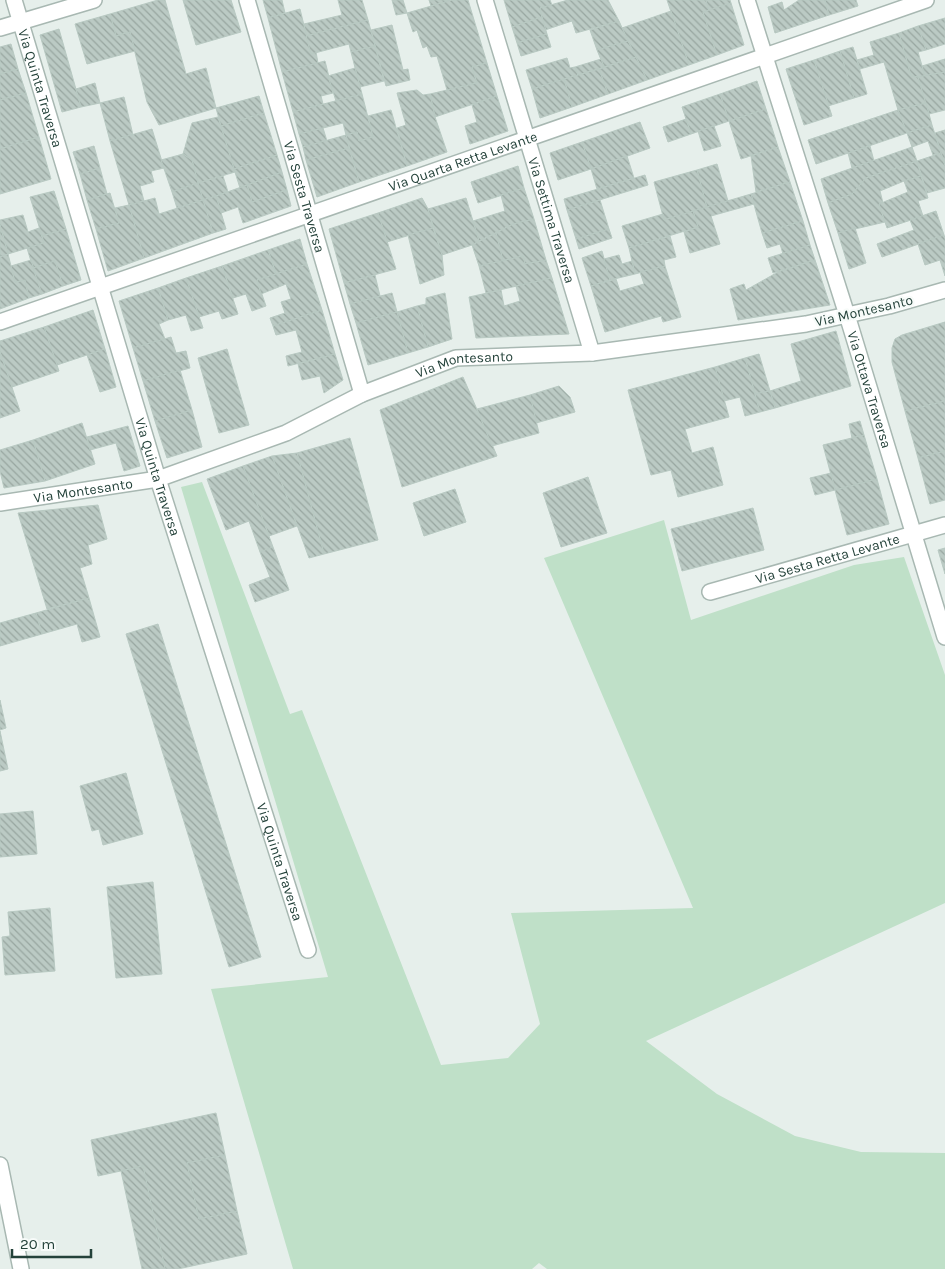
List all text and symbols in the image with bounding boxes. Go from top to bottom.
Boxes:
street label: Via Quinta Traversa [15,27,66,149]
street label: Via Quarta Retta Levante [386,127,540,195]
street label: Via Sesta Traversa [280,139,329,255]
street label: Via Settima Traversa [525,155,579,285]
street label: Via Montesanto [813,291,915,331]
street label: Via Ottava Traversa [844,329,895,450]
street label: Via Montesanto [413,347,513,381]
street label: Via Quinta Traversa [132,416,184,538]
street label: Via Montesanto [32,474,134,506]
street label: Via Sesta Retta Levante [753,530,901,587]
street label: Via Quinta Traversa [253,801,307,923]
scale bar [12,1226,91,1258]
text: 20 m [20,1235,55,1253]

